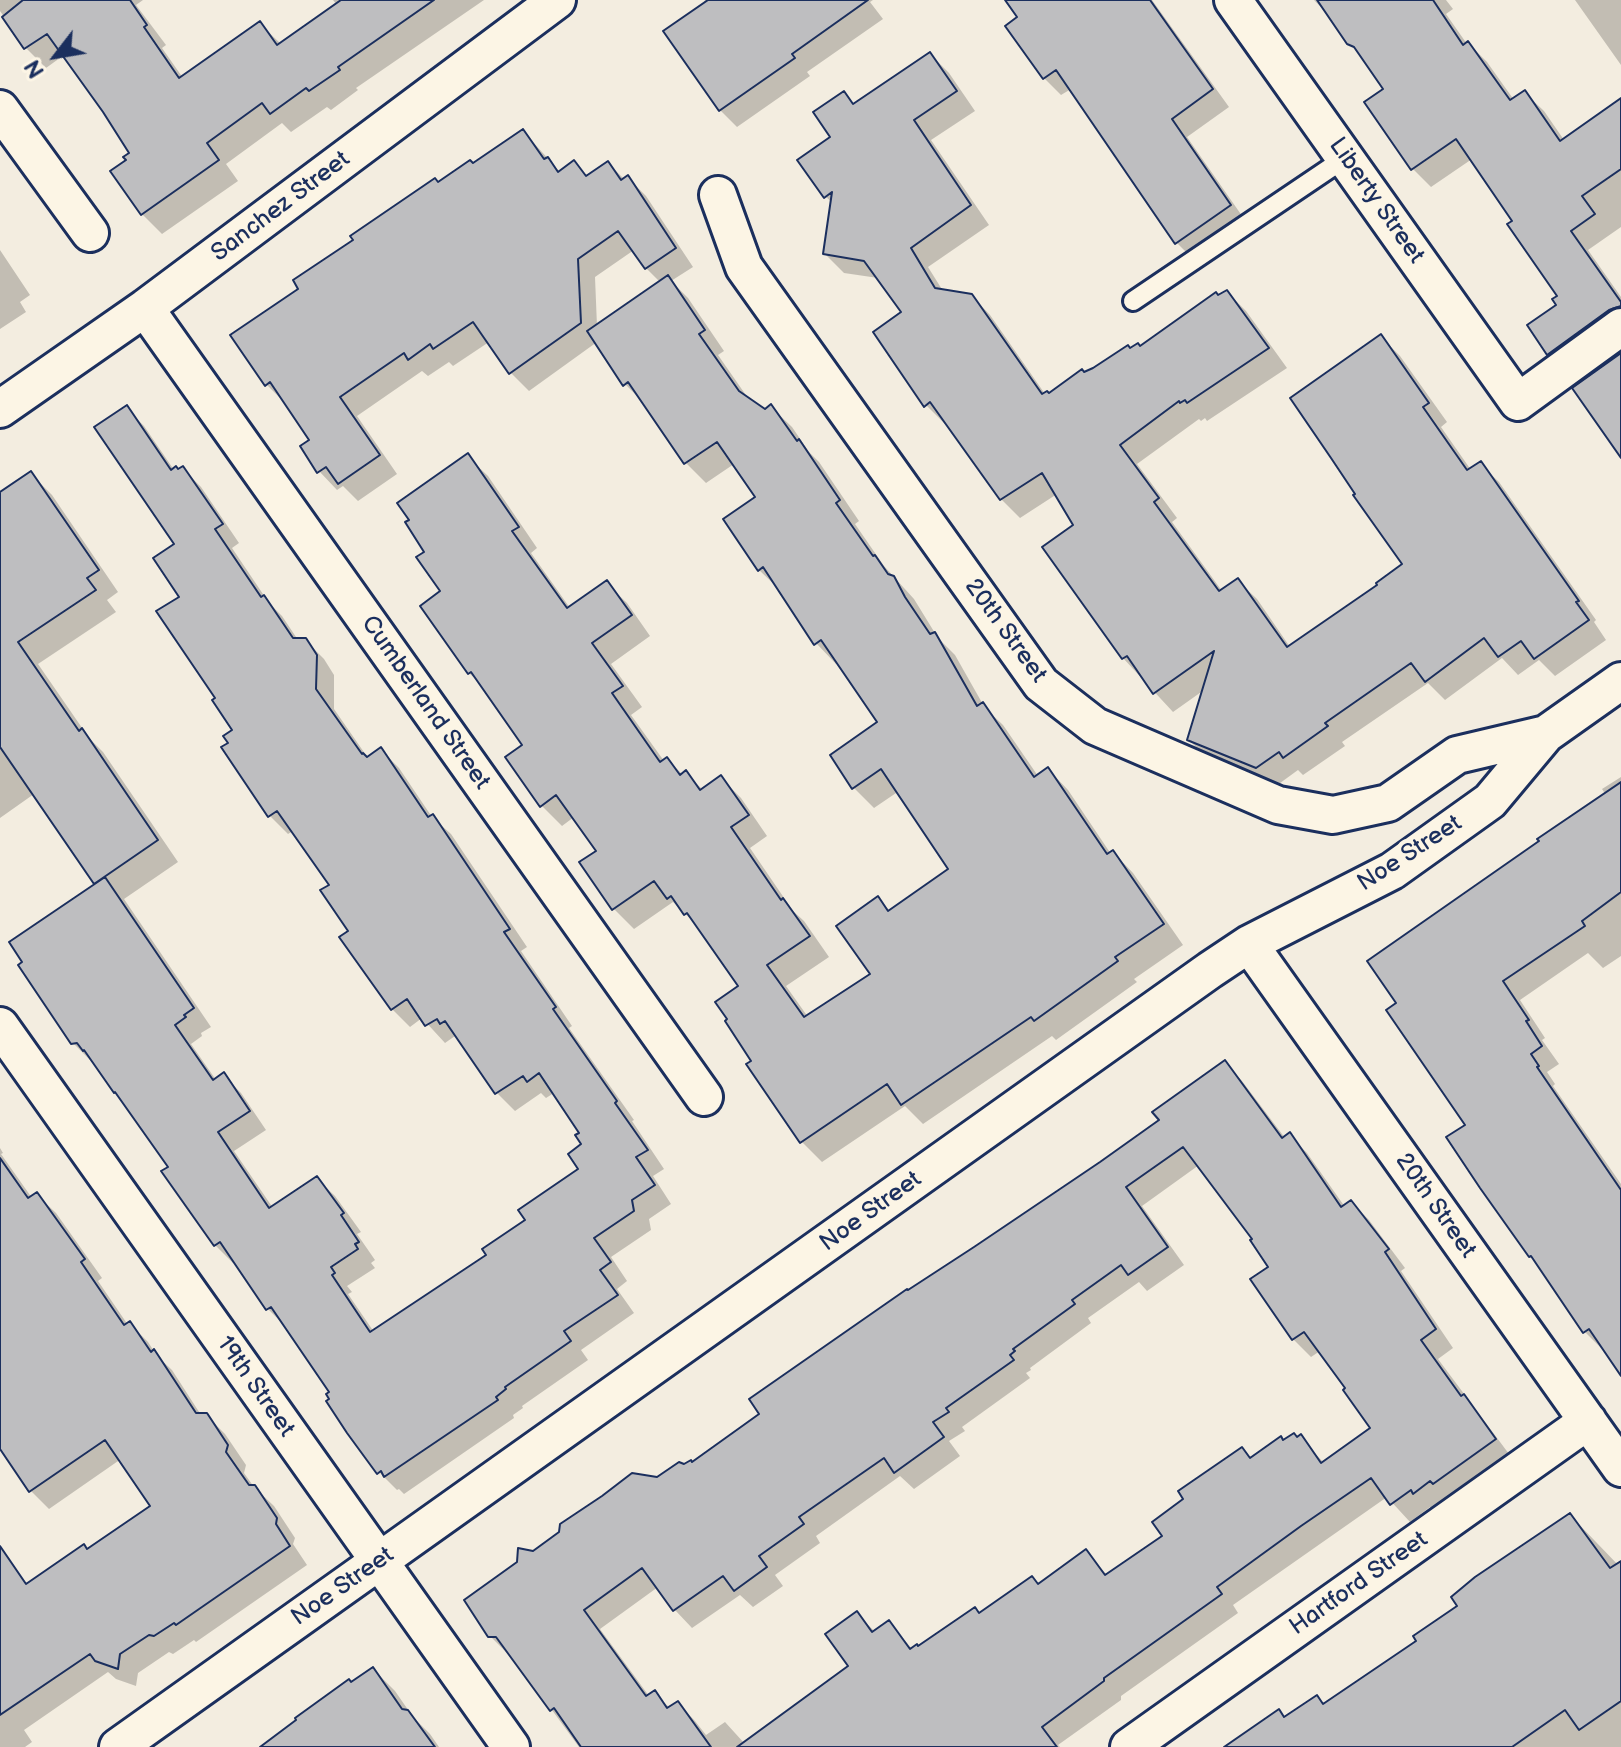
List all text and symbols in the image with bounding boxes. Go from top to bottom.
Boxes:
north arrow [16,16,96,96]
text: N [19,55,51,83]
street label: Liberty Street [1322,133,1430,269]
street label: Sanchez Street [206,146,356,268]
street label: 20th Street [958,573,1052,689]
street label: Cumberland Street [354,611,496,795]
street label: Noe Street [1353,810,1467,898]
street label: 20th Street [1388,1148,1482,1264]
street label: Noe Street [815,1166,927,1258]
street label: 19th Street [210,1331,300,1443]
street label: Hartford Street [1284,1526,1434,1642]
street label: Noe Street [286,1541,400,1633]

